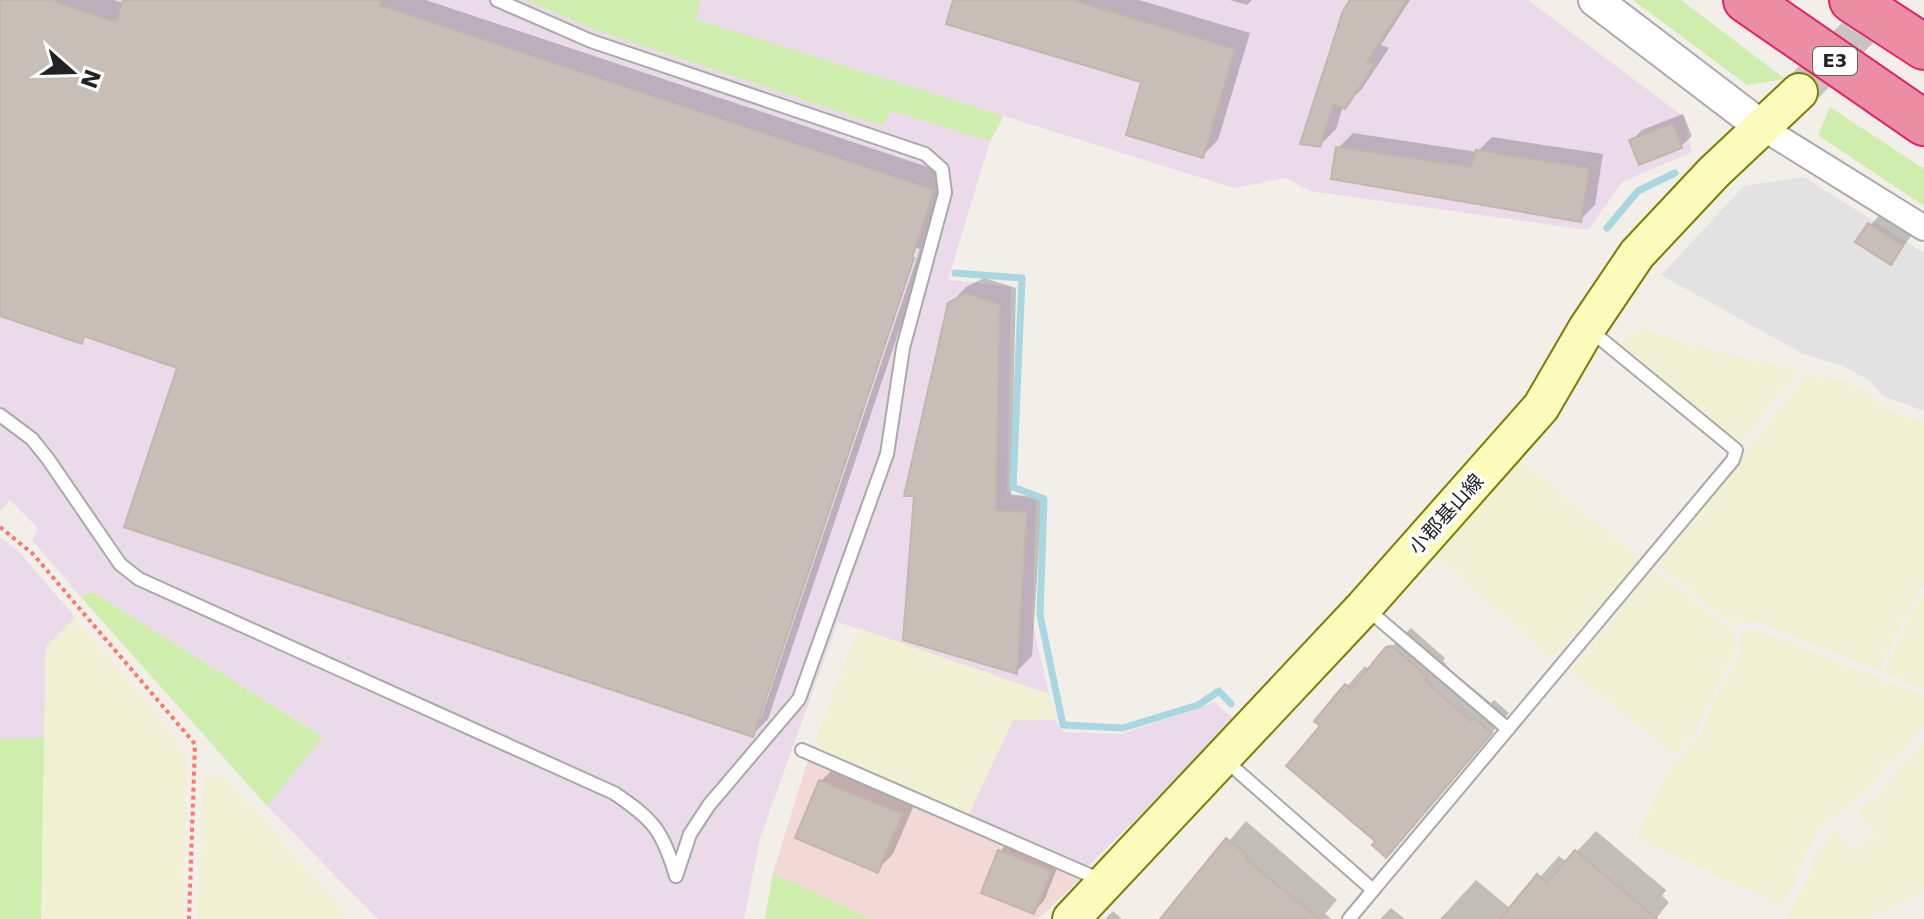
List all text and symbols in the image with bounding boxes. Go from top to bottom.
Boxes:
north arrow [32,32,112,112]
road number: E3 [1813,47,1857,75]
text: N [75,66,105,92]
street label: 小郡基山線 [1404,469,1488,559]

